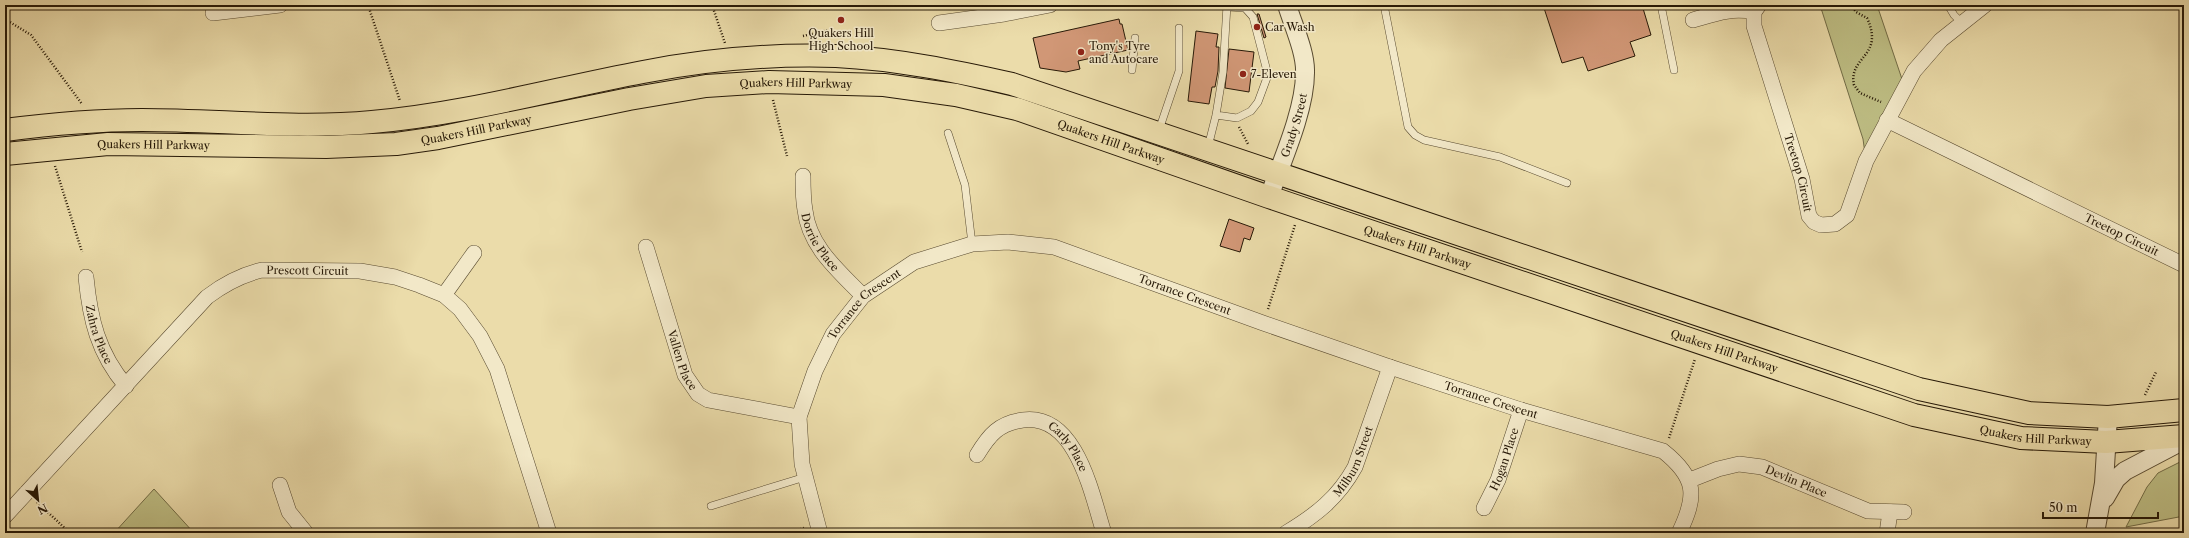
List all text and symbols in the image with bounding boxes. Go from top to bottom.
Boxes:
marker: Quakers Hill High School [836,15,846,25]
place label: Car Wash [1265,20,1315,34]
marker: Car Wash [1252,22,1262,32]
place label: Quakers Hill High School [808,26,874,53]
place label: Tony's Tyre and Autocare [1089,39,1159,66]
marker: Tony's Tyre and Autocare [1076,47,1086,57]
place label: 7-Eleven [1251,67,1297,81]
marker: 7-Eleven [1238,69,1248,79]
street label: Quakers Hill Parkway [739,75,853,91]
street label: Grady Street [1278,92,1310,159]
street label: Quakers Hill Parkway [420,112,534,147]
street label: Quakers Hill Parkway [1055,117,1167,167]
street label: Treetop Circuit [1781,132,1815,213]
street label: Quakers Hill Parkway [97,137,211,152]
street label: Treetop Circuit [2082,210,2161,259]
street label: Dorrie Place [798,212,842,274]
street label: Quakers Hill Parkway [1362,222,1474,272]
street label: Prescott Circuit [266,263,349,278]
street label: Torrance Crescent [825,266,904,342]
street label: Torrance Crescent [1136,271,1233,318]
street label: Zahra Place [83,304,116,366]
street label: Quakers Hill Parkway [1669,326,1781,376]
street label: Vallen Place [664,327,700,393]
street label: Torrance Crescent [1442,378,1539,421]
street label: Carly Place [1045,418,1091,474]
street label: Quakers Hill Parkway [1978,422,2093,448]
street label: Milburn Street [1330,424,1376,499]
street label: Hogan Place [1487,426,1522,493]
street label: Devlin Place [1763,462,1829,500]
north arrow [18,480,58,520]
scale bar [2043,494,2158,520]
text: 50 m [2049,500,2078,515]
text: N [35,501,50,518]

